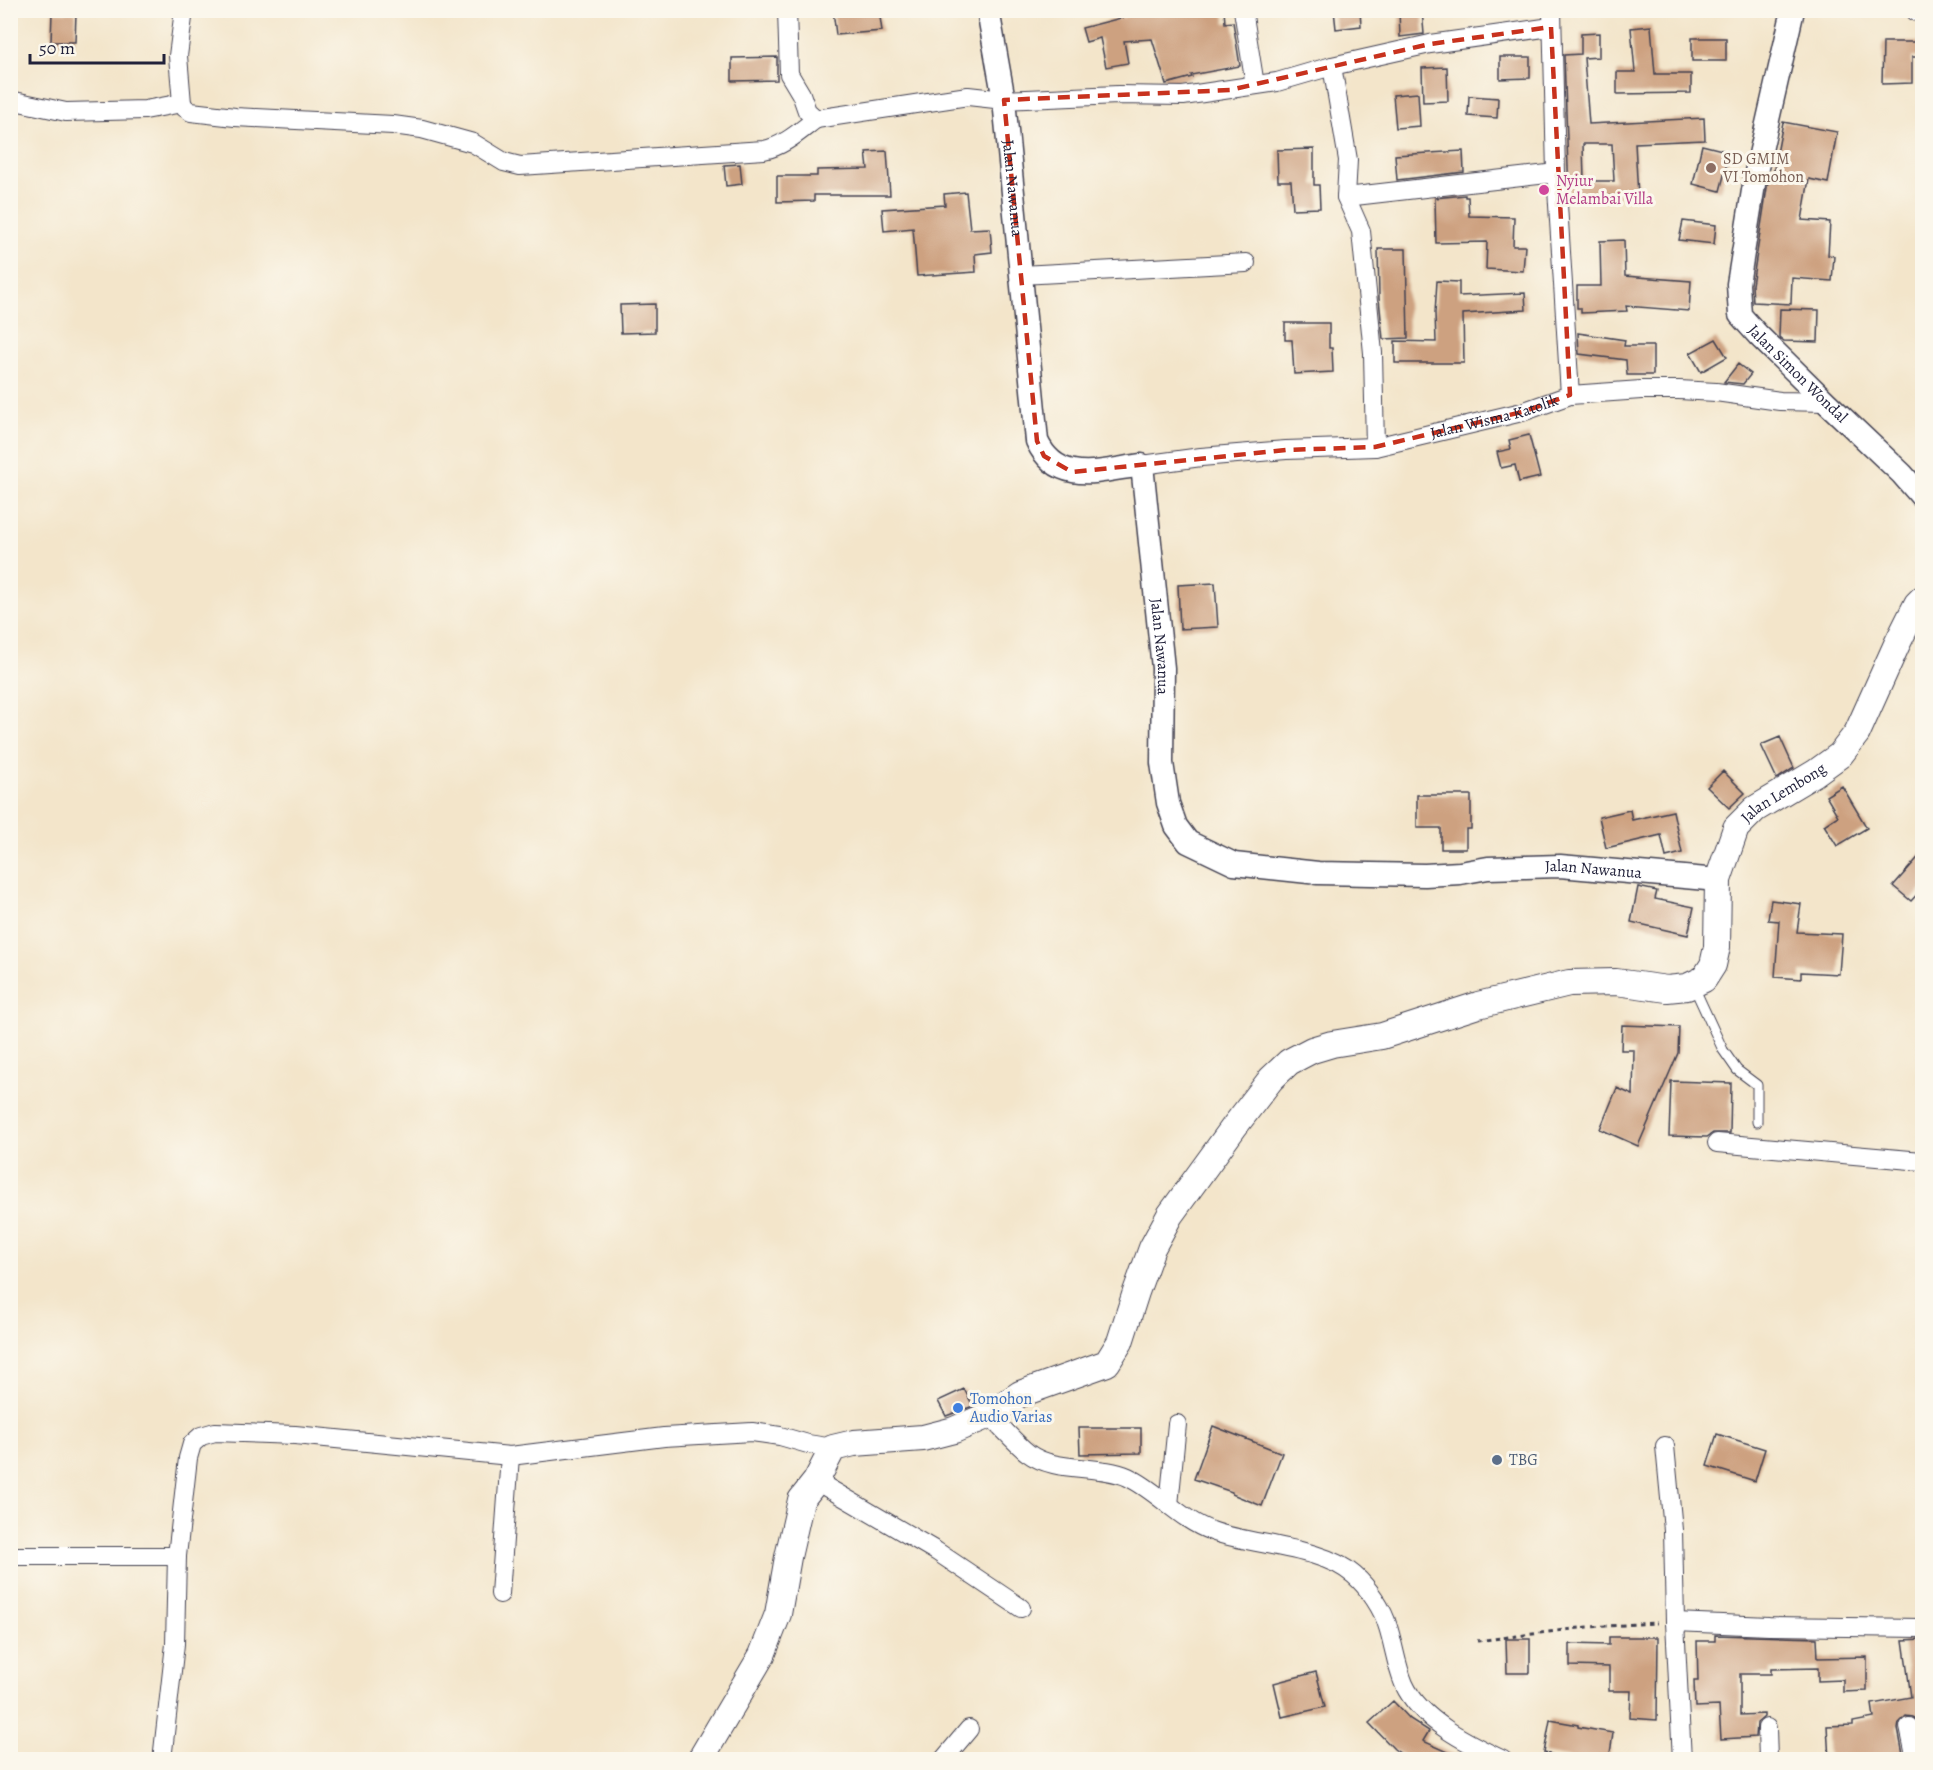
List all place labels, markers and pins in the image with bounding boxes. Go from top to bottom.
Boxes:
place label: SD GMIM VI Tomohon [1722,148,1804,188]
marker: SD GMIM VI Tomohon [1704,161,1718,175]
place label: Nyiur Melambai Villa [1556,170,1654,210]
marker: Nyiur Melambai Villa [1537,183,1551,197]
place label: Tomohon Audio Varias [969,1388,1052,1428]
marker: Tomohon Audio Varias [951,1401,965,1415]
place label: TBG [1509,1449,1538,1471]
marker: TBG [1490,1453,1504,1467]

